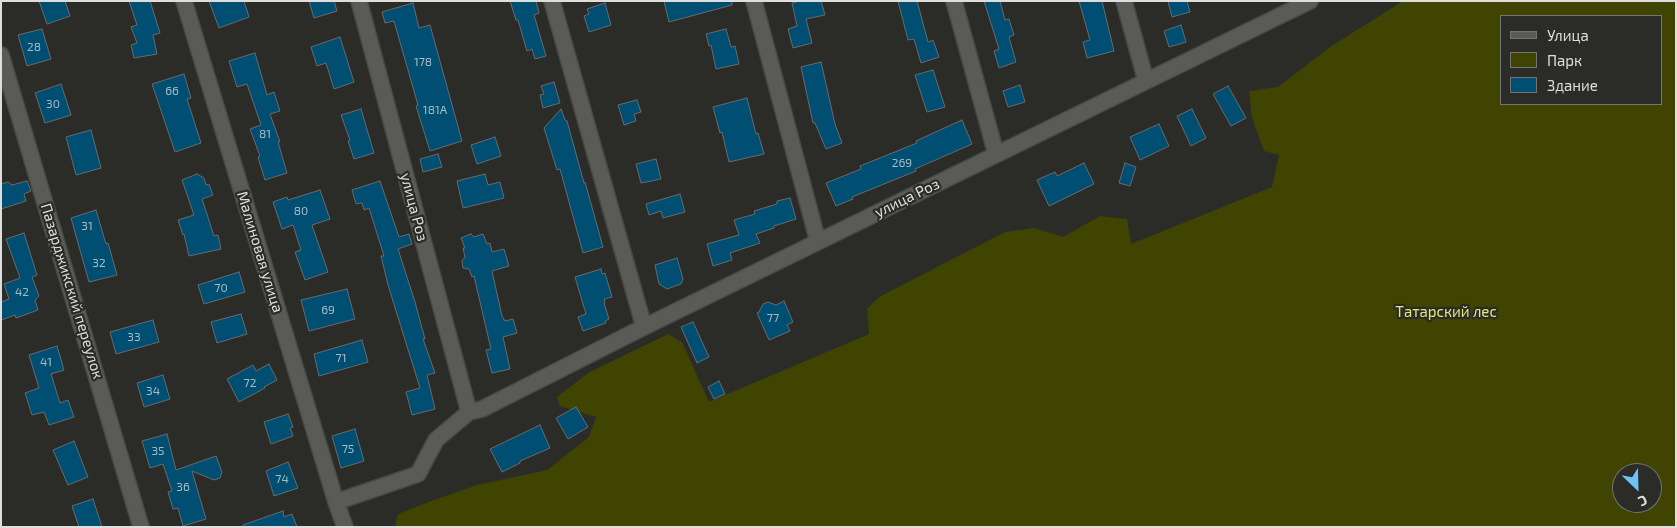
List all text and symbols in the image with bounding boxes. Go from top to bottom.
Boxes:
legend [1500,15,1662,105]
text: Улица [1547,26,1589,44]
house number: 28 [27,40,41,54]
text: Парк [1547,51,1582,69]
house number: 178 [414,55,432,69]
text: Здание [1547,76,1598,94]
house number: 66 [165,84,179,98]
house number: 30 [46,97,60,111]
house number: 181А [423,103,447,117]
house number: 81 [259,127,271,141]
house number: 269 [892,156,912,170]
street label: улица Роз [396,171,432,243]
street label: улица Роз [872,175,942,221]
street label: Малиновая улица [233,189,287,315]
street label: Пазарджикский переулок [37,201,107,381]
house number: 80 [294,204,308,218]
house number: 31 [81,219,93,233]
house number: 32 [92,256,106,270]
house number: 70 [214,281,228,295]
house number: 42 [15,285,29,299]
house number: 69 [321,303,335,317]
park label: Татарский лес [1395,303,1497,321]
house number: 77 [767,311,779,325]
house number: 33 [127,330,141,344]
house number: 71 [336,351,346,365]
house number: 41 [40,355,52,369]
house number: 72 [244,376,256,390]
house number: 34 [146,384,160,398]
house number: 75 [342,442,354,456]
house number: 35 [151,444,165,458]
north arrow [1612,463,1662,513]
house number: 74 [275,472,289,486]
house number: 36 [176,480,190,494]
text: С [1636,492,1650,511]

